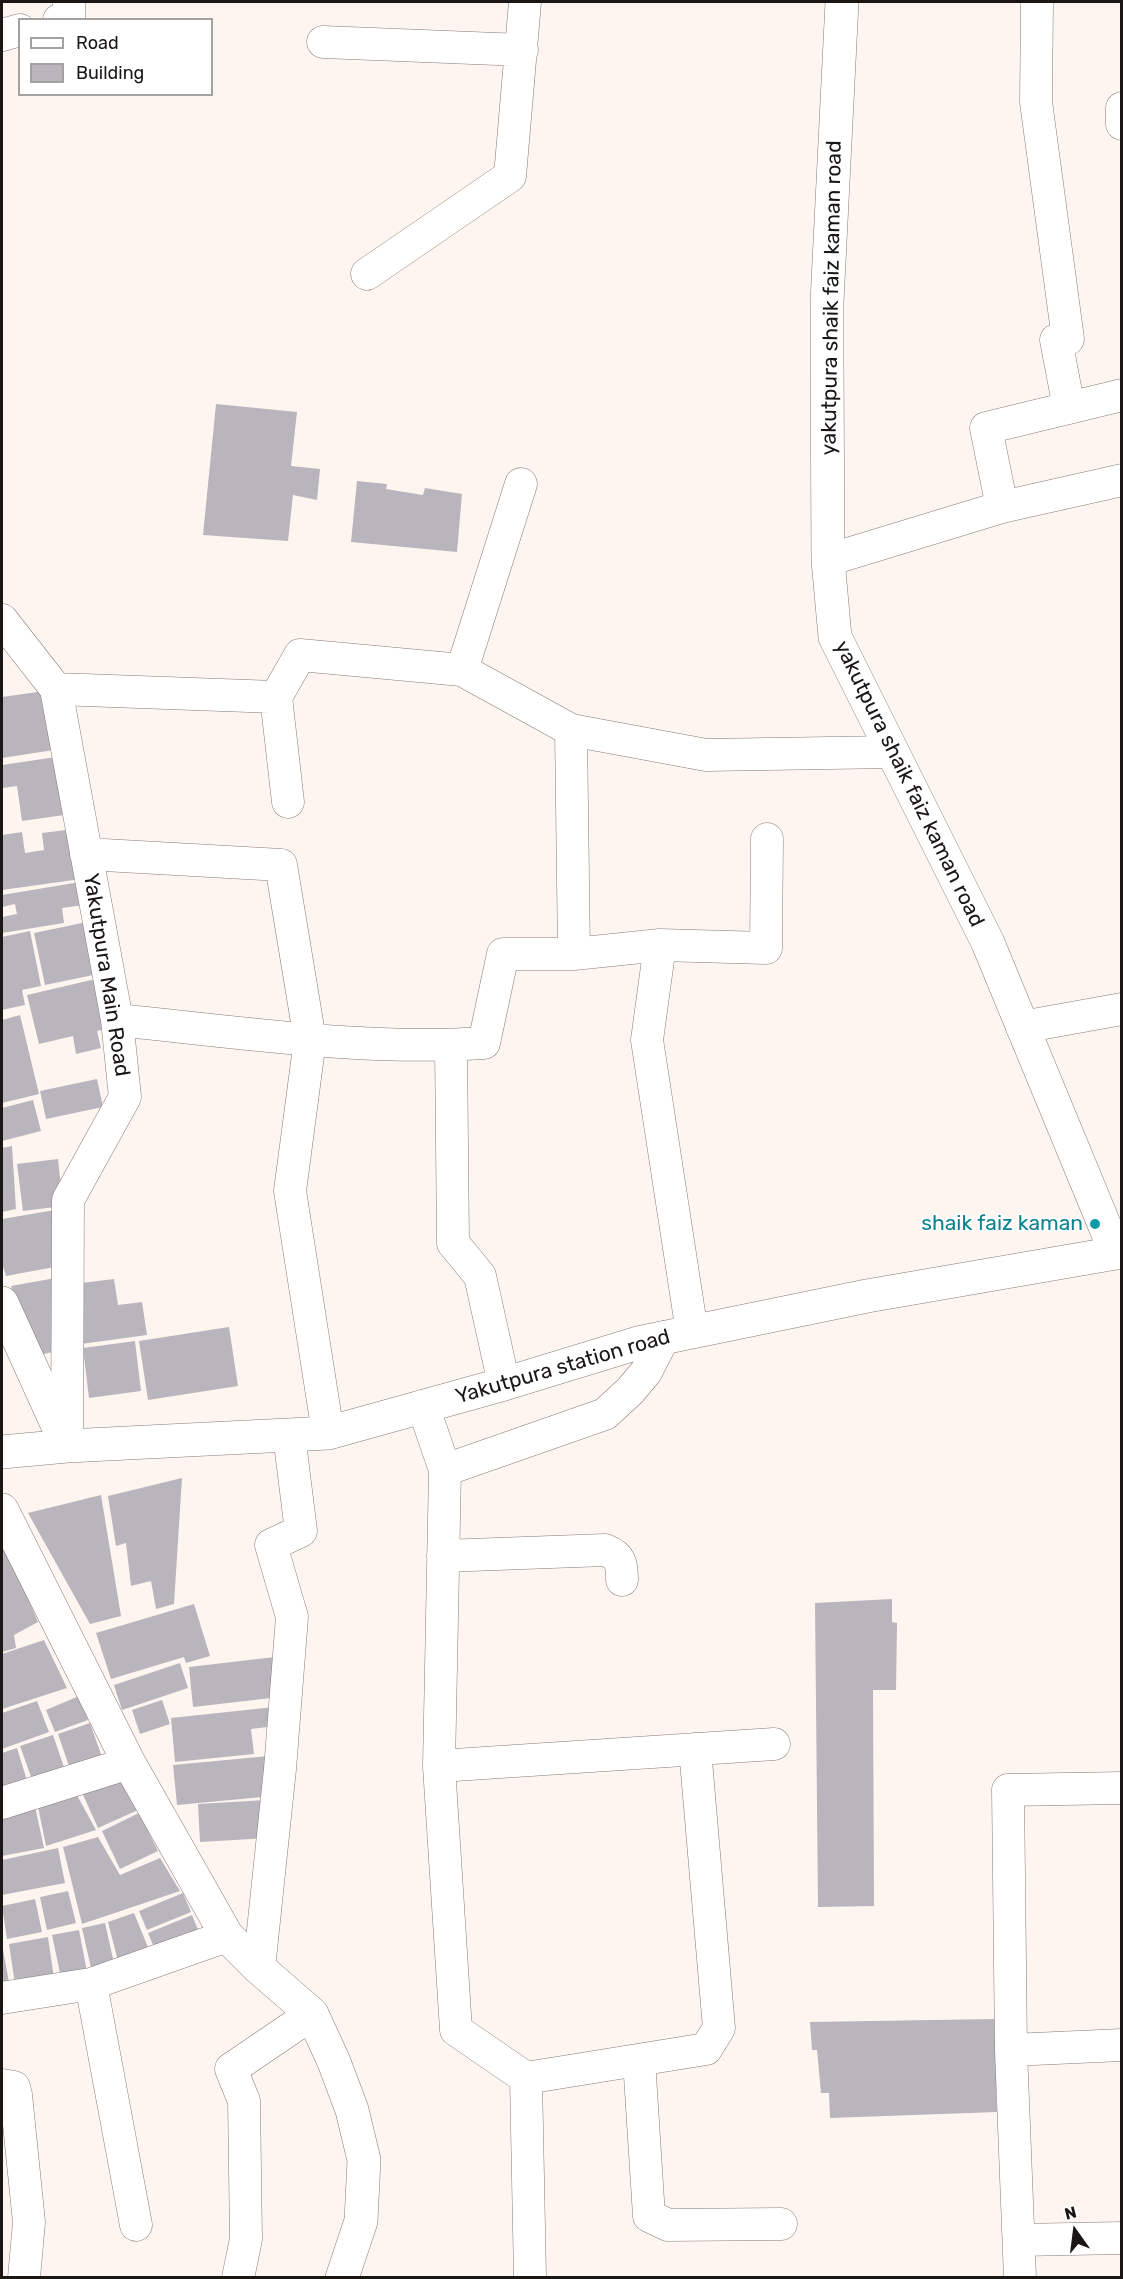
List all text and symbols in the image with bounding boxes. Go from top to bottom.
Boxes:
legend [18,18,213,96]
text: Road [76,32,119,54]
text: Building [76,62,144,84]
street label: yakutpura shaik faiz kaman road [817,140,847,456]
street label: yakutpura shaik faiz kaman road [829,637,989,931]
street label: Yakutpura Main Road [77,872,135,1078]
place label: shaik faiz kaman [921,1211,1083,1237]
marker: shaik faiz kaman [1088,1217,1102,1231]
street label: Yakutpura station road [453,1324,673,1410]
north arrow [1045,2201,1105,2261]
text: N [1063,2202,1078,2224]

